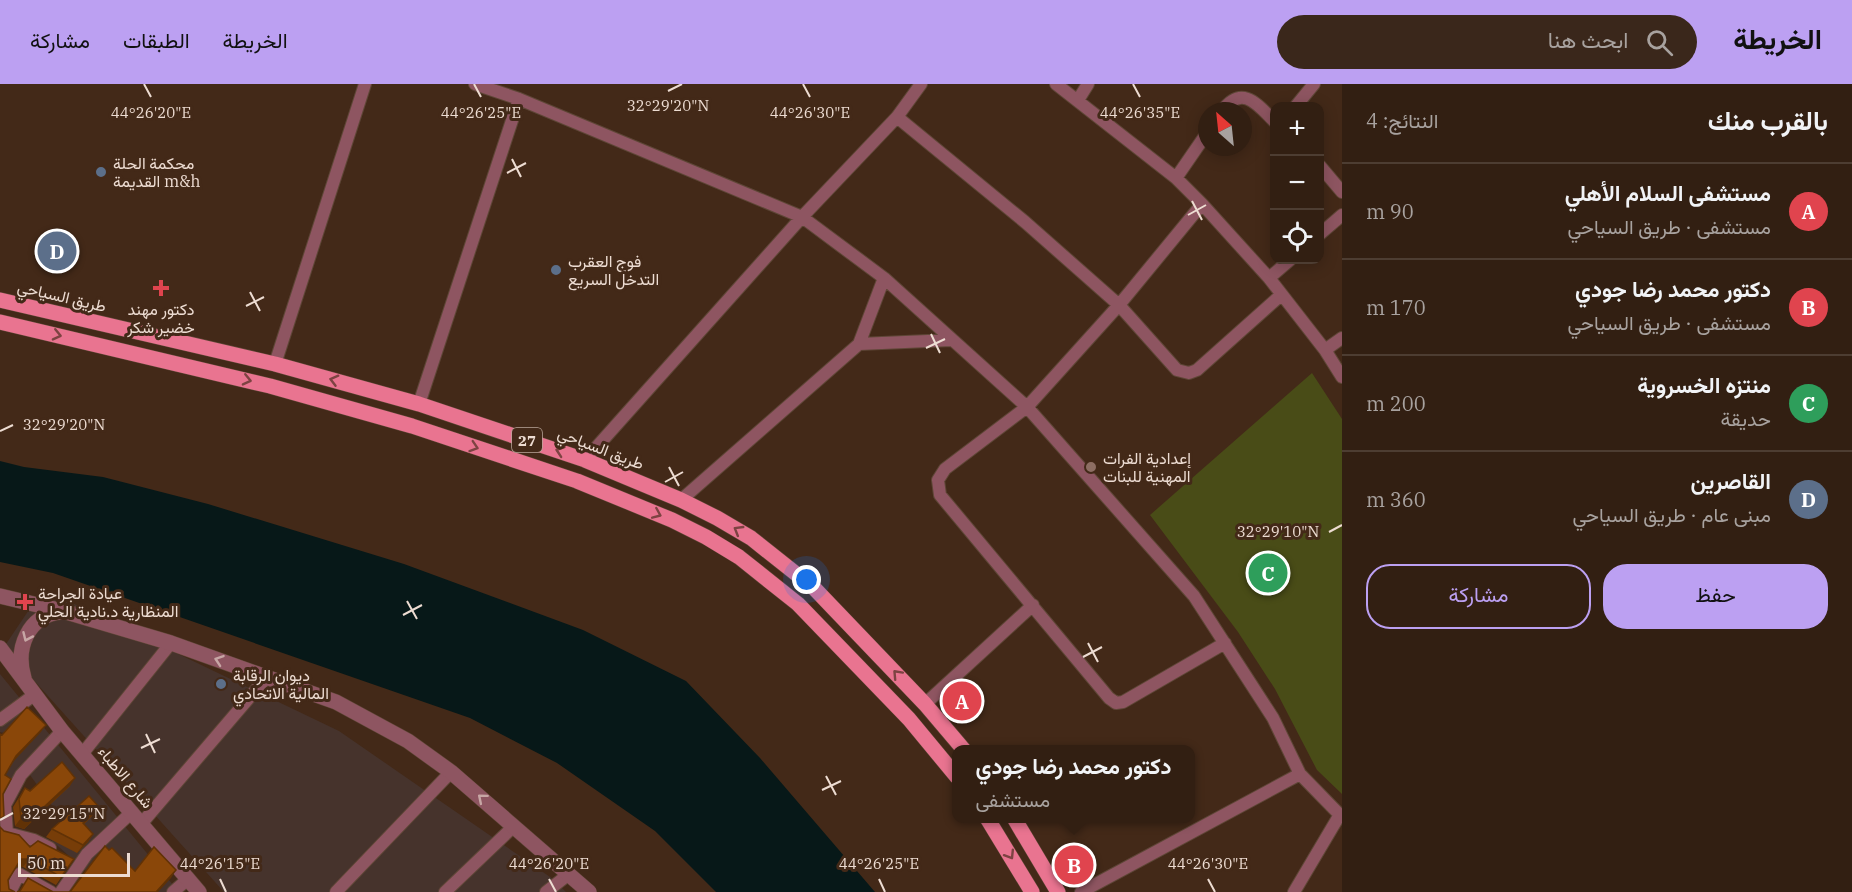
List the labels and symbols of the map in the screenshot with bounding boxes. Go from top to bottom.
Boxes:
text: 32°29'20"N [627,96,709,115]
north arrow [1198,102,1252,156]
text: 44°26'20"E [111,103,191,122]
text: 44°26'25"E [441,103,521,122]
text: 44°26'30"E [770,103,850,122]
text: 44°26'35"E [1100,103,1180,122]
place label: محكمة الحلة القديمة m&h [113,153,201,191]
marker: محكمة الحلة القديمة m&h [94,165,108,179]
pin: D [38,228,76,274]
place label: فوج العقرب التدخل السريع [568,251,659,291]
marker: فوج العقرب التدخل السريع [549,263,563,277]
street label: طريق السياحي [15,276,108,320]
marker: دكتور مهند خضير شكر [152,279,170,297]
place label: دكتور مهند خضير شكر [126,299,195,338]
one-way arrow [52,328,62,341]
one-way arrow [241,373,251,386]
one-way arrow [329,375,339,387]
text: 32°29'20"N [23,415,105,434]
street label: طريق السياحي [554,422,647,477]
road number: 27 [512,428,542,452]
one-way arrow [468,439,479,452]
one-way arrow [555,446,566,458]
place label: إعدادية الفرات المهنية للبنات [1103,448,1191,487]
marker: إعدادية الفرات المهنية للبنات [1084,460,1098,474]
one-way arrow [651,507,662,519]
text: 32°29'10"N [1237,522,1319,541]
one-way arrow [734,525,744,537]
pin: C [1248,550,1288,596]
your location [792,565,821,594]
place label: عيادة الجراحة المنظارية د.نادية الحلي [38,583,178,625]
marker: عيادة الجراحة المنظارية د.نادية الحلي [16,593,34,611]
one-way arrow [22,631,34,642]
one-way arrow [214,654,225,667]
place label: ديوان الرقابة المالية الاتحادي [233,665,329,707]
one-way arrow [893,671,904,681]
marker: ديوان الرقابة المالية الاتحادي [214,677,228,691]
pin: A [942,678,982,724]
street label: شارع الاطباء [93,742,158,814]
one-way arrow [478,794,489,805]
text: 32°29'15"N [23,804,105,823]
pin: B [1054,842,1094,888]
one-way arrow [1003,849,1015,859]
scale bar [18,850,130,878]
text: 44°26'15"E [180,854,260,873]
text: 44°26'20"E [509,854,589,873]
text: 44°26'25"E [839,854,919,873]
text: 44°26'30"E [1168,854,1248,873]

